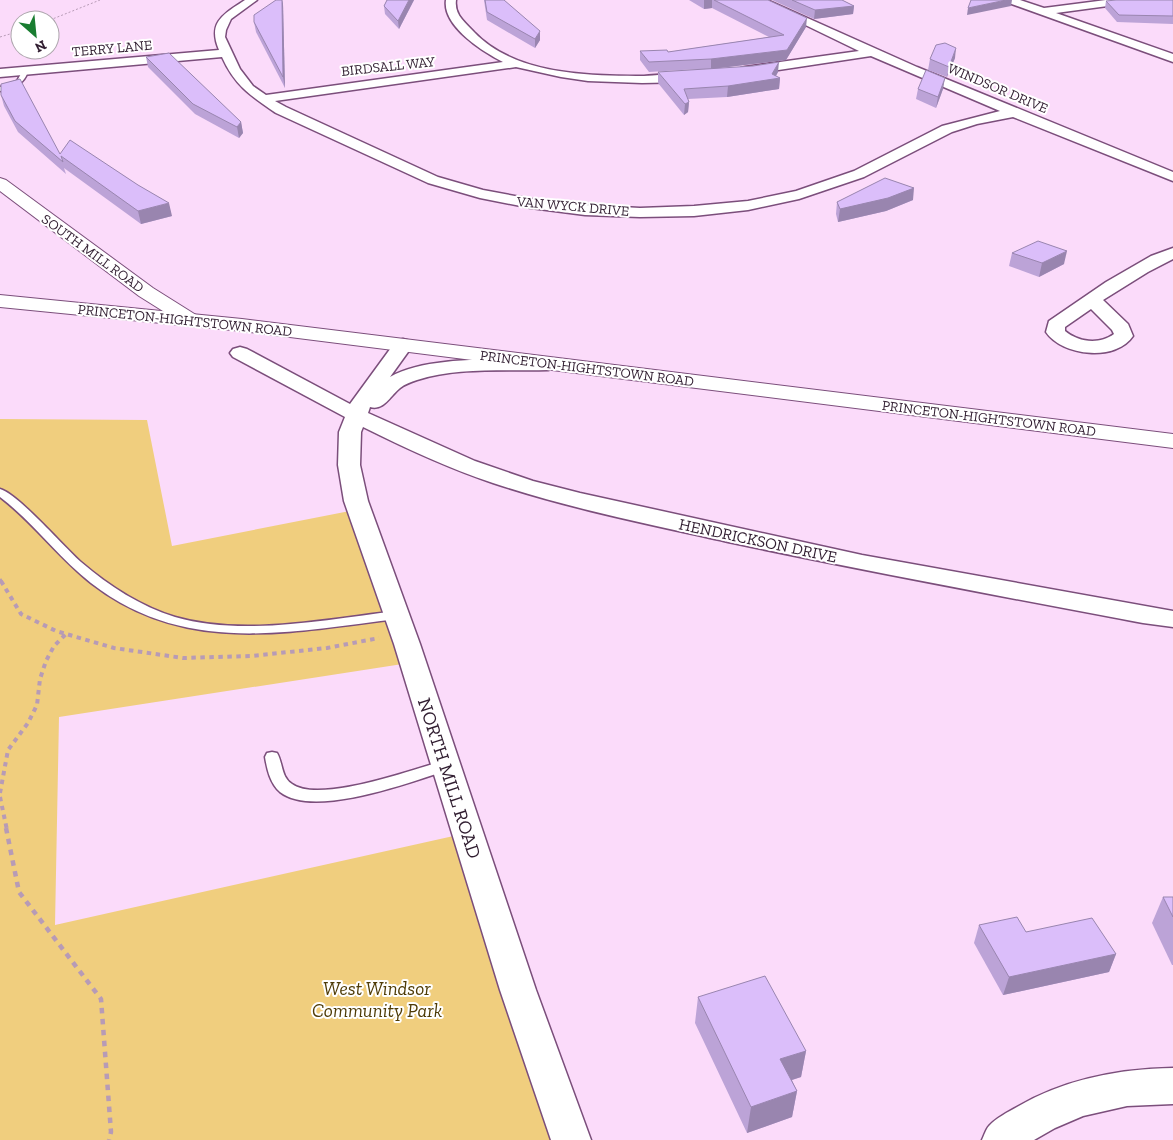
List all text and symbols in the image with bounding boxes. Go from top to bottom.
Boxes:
north arrow [10,10,60,60]
text: N [32,36,49,56]
street label: TERRY LANE [71,37,153,60]
street label: BIRDSALL WAY [340,53,436,80]
street label: WINDSOR DRIVE [945,60,1050,117]
street label: VAN WYCK DRIVE [515,193,630,220]
street label: SOUTH MILL ROAD [38,211,147,296]
street label: PRINCETON-HIGHTSTOWN ROAD [77,301,293,340]
street label: PRINCETON-HIGHTSTOWN ROAD [479,347,695,390]
street label: PRINCETON-HIGHTSTOWN ROAD [881,397,1097,440]
street label: HENDRICKSON DRIVE [677,514,839,567]
street label: NORTH MILL ROAD [413,695,486,861]
park label: West Windsor Community Park [312,977,442,1022]

